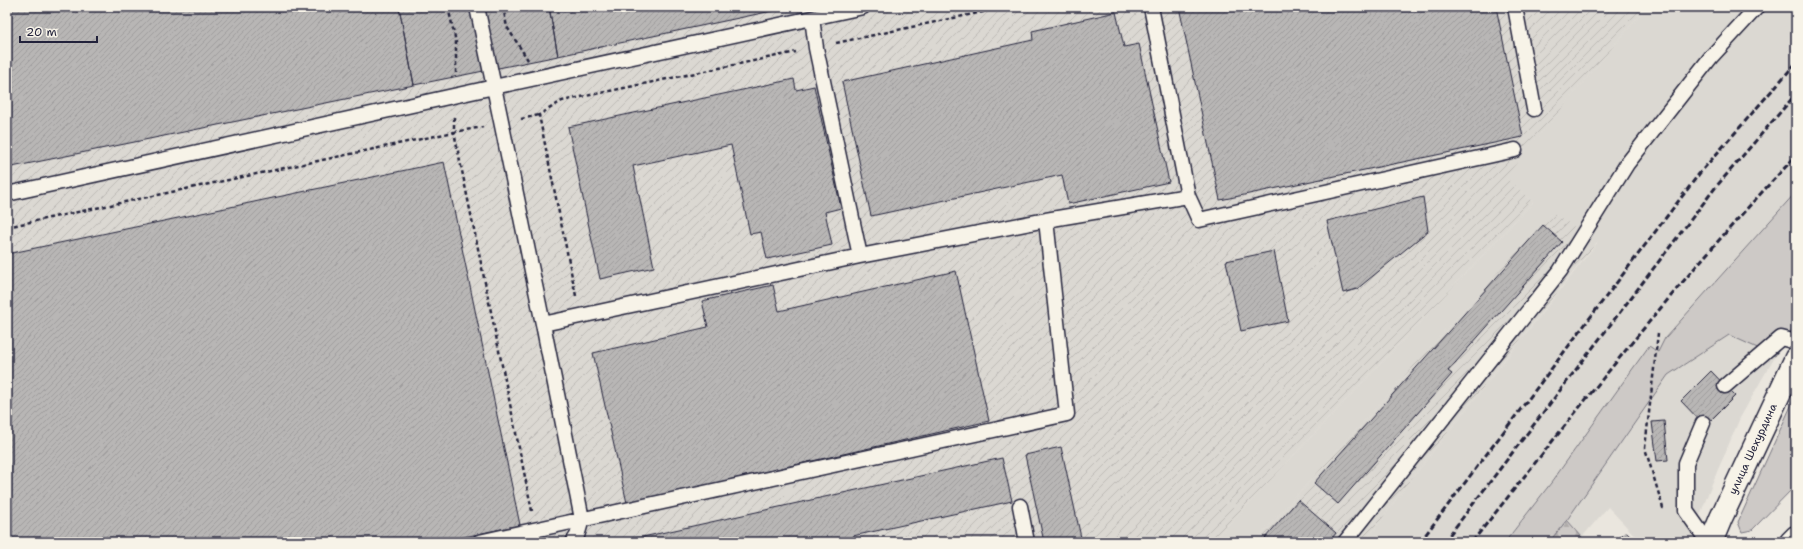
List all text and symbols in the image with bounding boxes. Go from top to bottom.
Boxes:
scale bar [20,18,97,44]
text: 20 m [26,24,57,40]
street label: улица Шехурдина [1725,401,1781,497]

